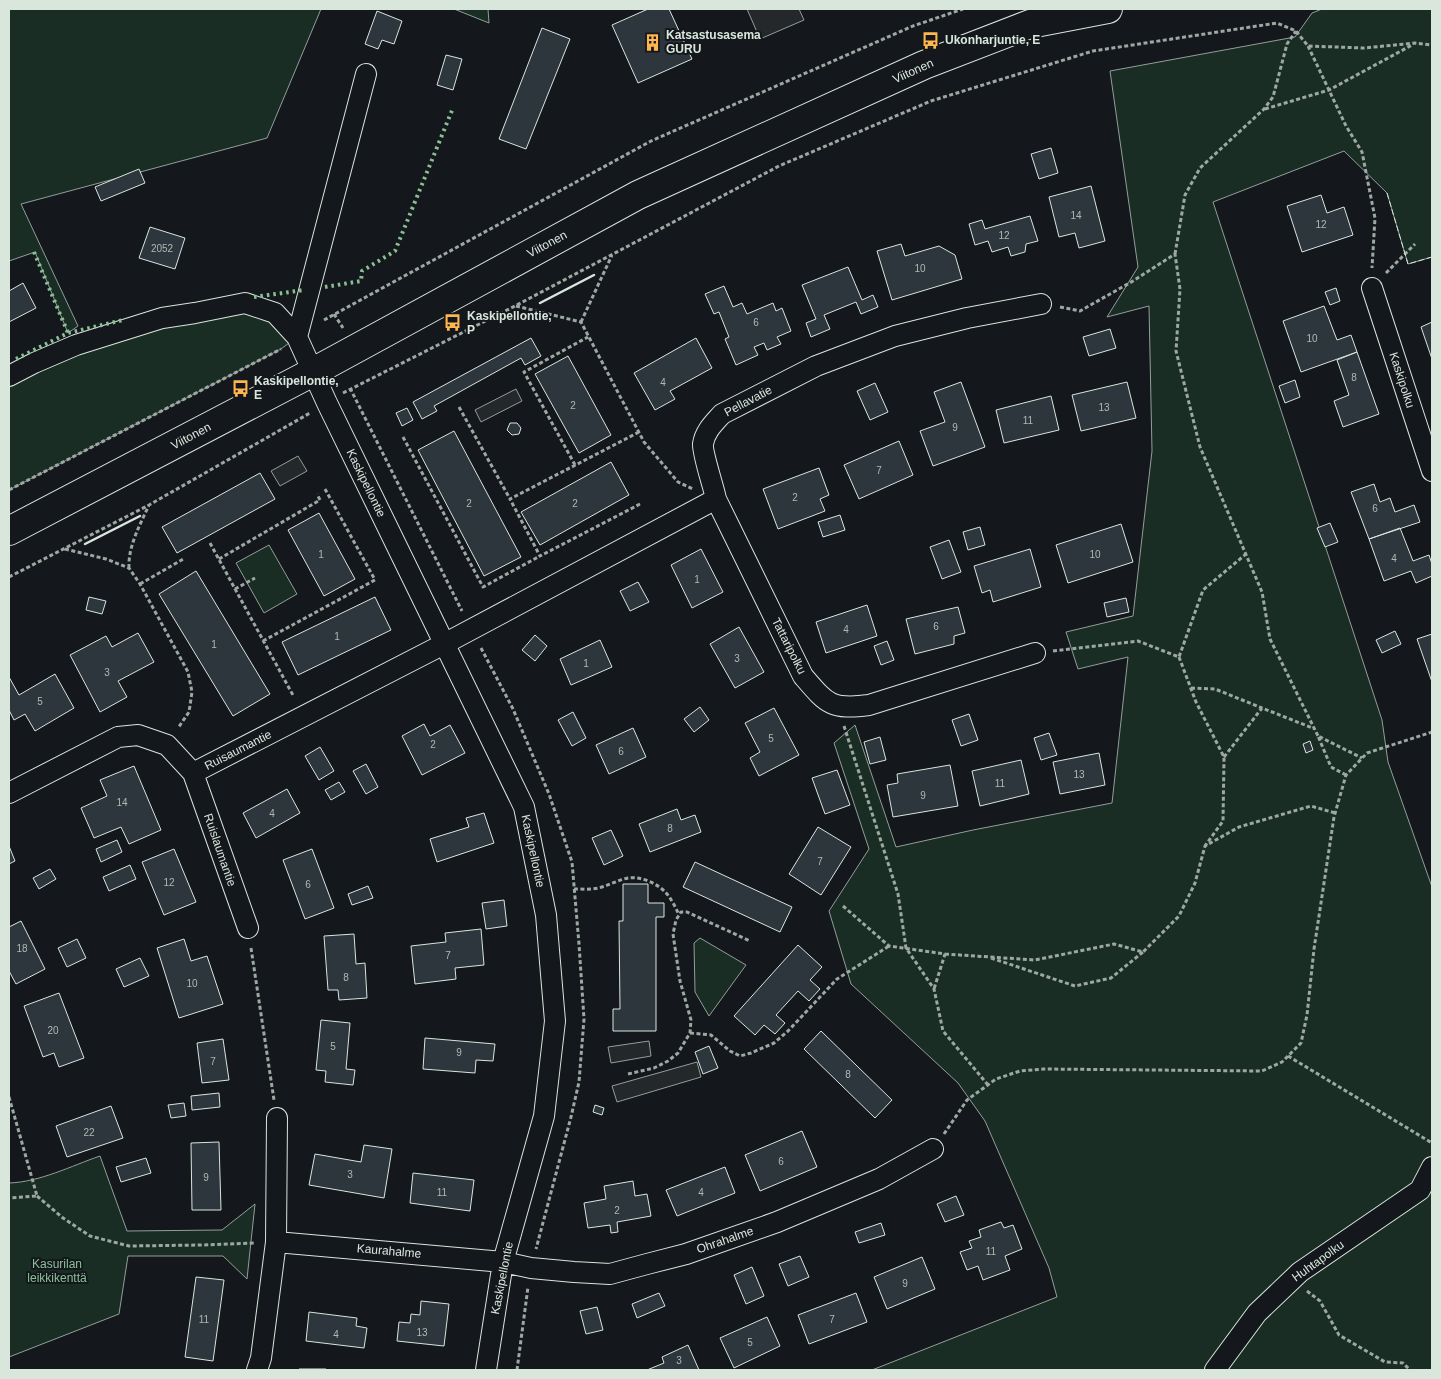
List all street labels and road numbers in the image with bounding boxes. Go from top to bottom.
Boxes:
street label: Viitonen [890,56,936,86]
street label: Viitonen [525,228,569,260]
street label: Kaskipolku [1386,350,1418,410]
street label: Pellavatie [722,382,775,419]
street label: Viitonen [169,420,213,452]
street label: Kaskipellontie [343,447,389,520]
street label: Tattaripolku [769,615,809,677]
street label: Ruisaumantie [202,727,274,773]
street label: Ruislaumantie [201,812,239,889]
street label: Kaskipellontie [518,813,548,889]
street label: Ohrahalme [695,1224,756,1256]
street label: Huhtapolku [1289,1237,1347,1285]
street label: Kaskipellontie [488,1240,516,1316]
street label: Kaurahalme [356,1241,422,1261]

